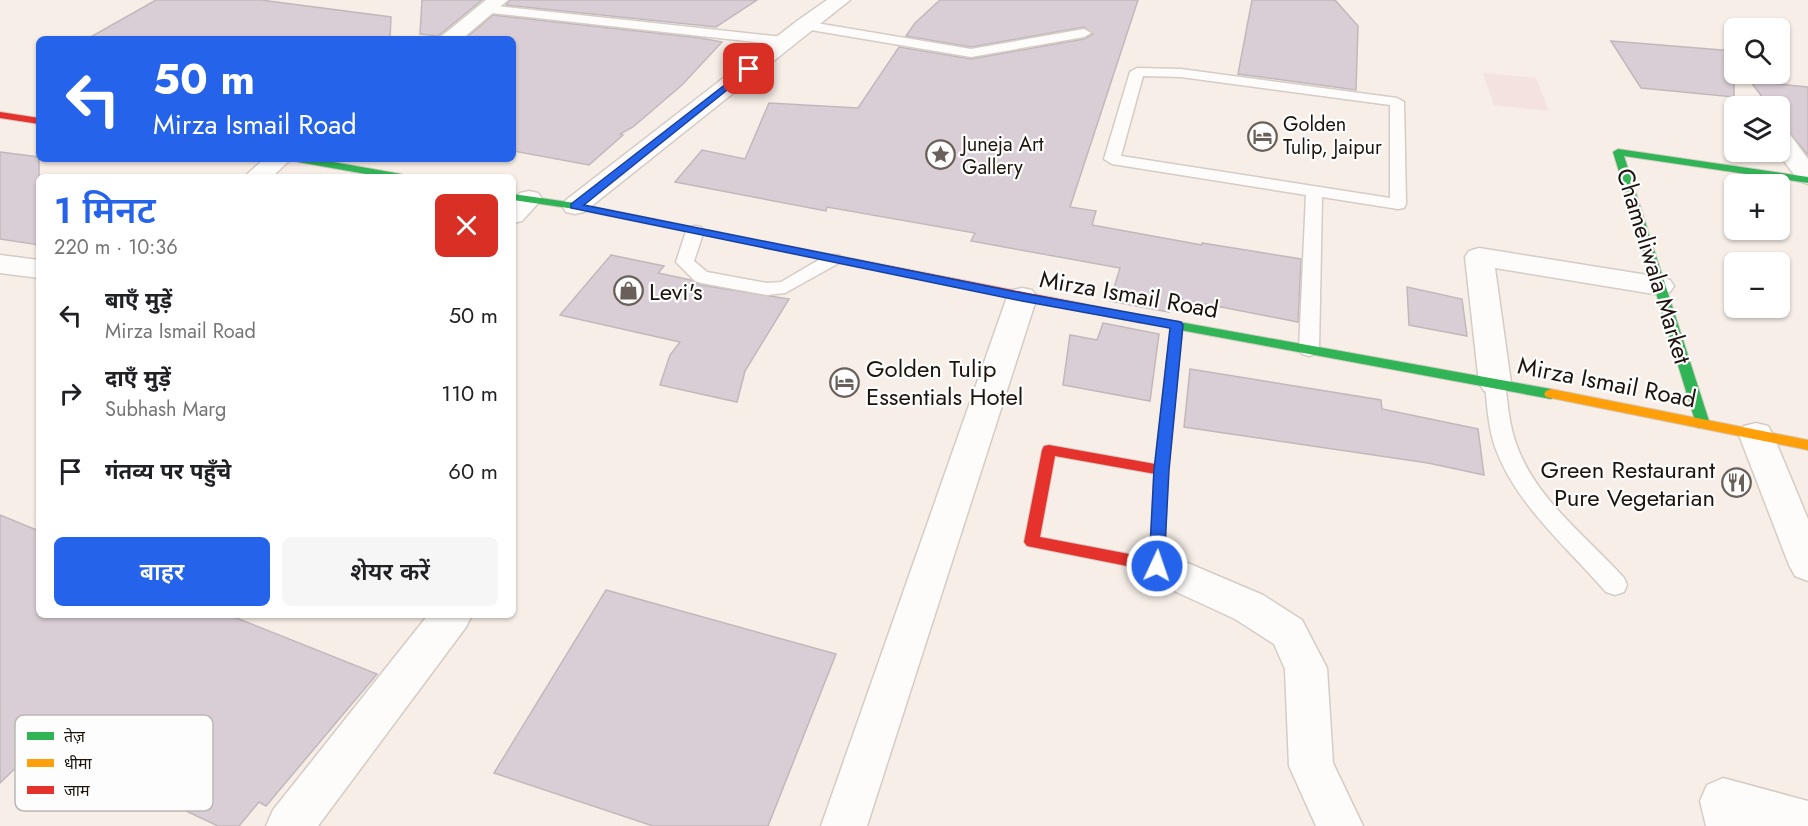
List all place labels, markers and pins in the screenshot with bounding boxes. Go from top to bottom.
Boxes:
pin [723,43,774,94]
place label: Golden Tulip, Jaipur [1283,110,1382,162]
hotel icon: Golden Tulip, Jaipur [1246,120,1278,152]
place label: Juneja Art Gallery [959,130,1044,182]
place icon: Juneja Art Gallery [925,139,957,171]
place label: Levi's [649,274,703,309]
shop icon: Levi's [612,275,644,307]
place label: Golden Tulip Essentials Hotel [866,351,1023,414]
hotel icon: Golden Tulip Essentials Hotel [829,366,861,398]
place label: Green Restaurant Pure Vegetarian [1540,452,1715,515]
restaurant icon: Green Restaurant Pure Vegetarian [1720,467,1752,499]

